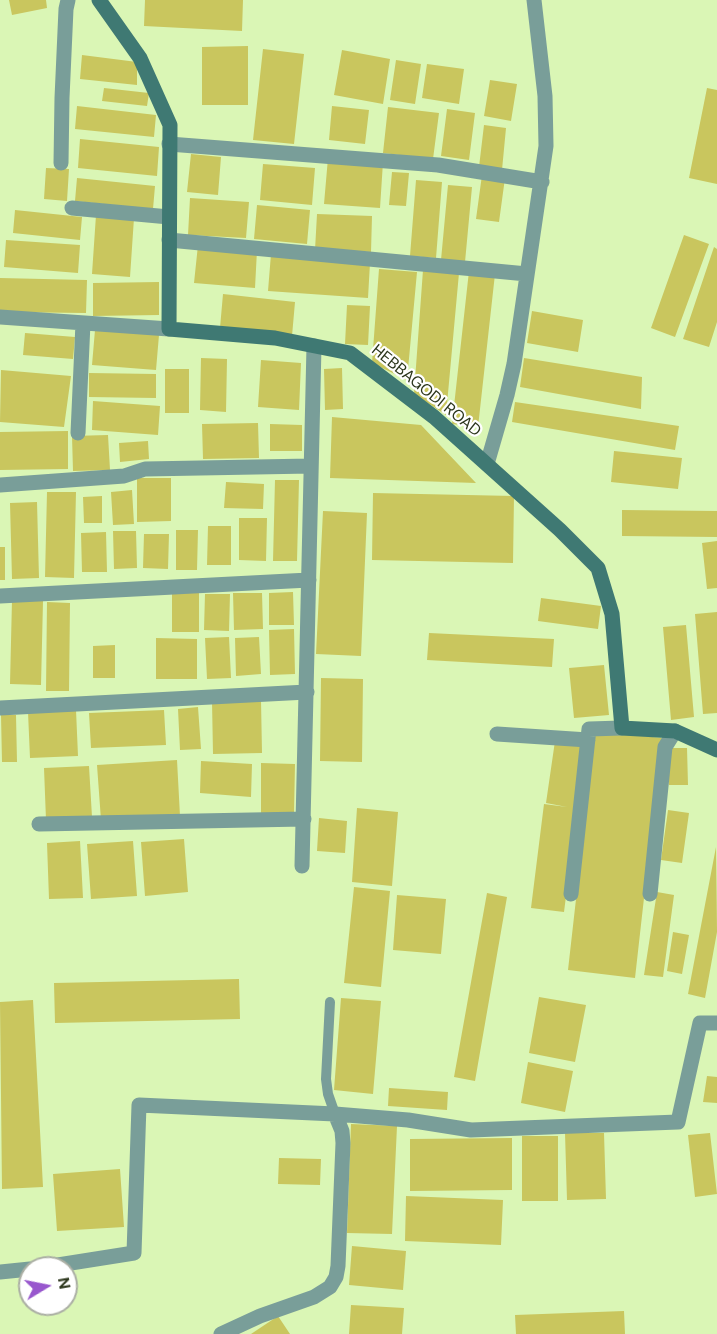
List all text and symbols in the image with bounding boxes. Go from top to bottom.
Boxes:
street label: HEBBAGODI ROAD [367,341,485,441]
north arrow [18,1256,78,1316]
text: N [53,1276,76,1291]

